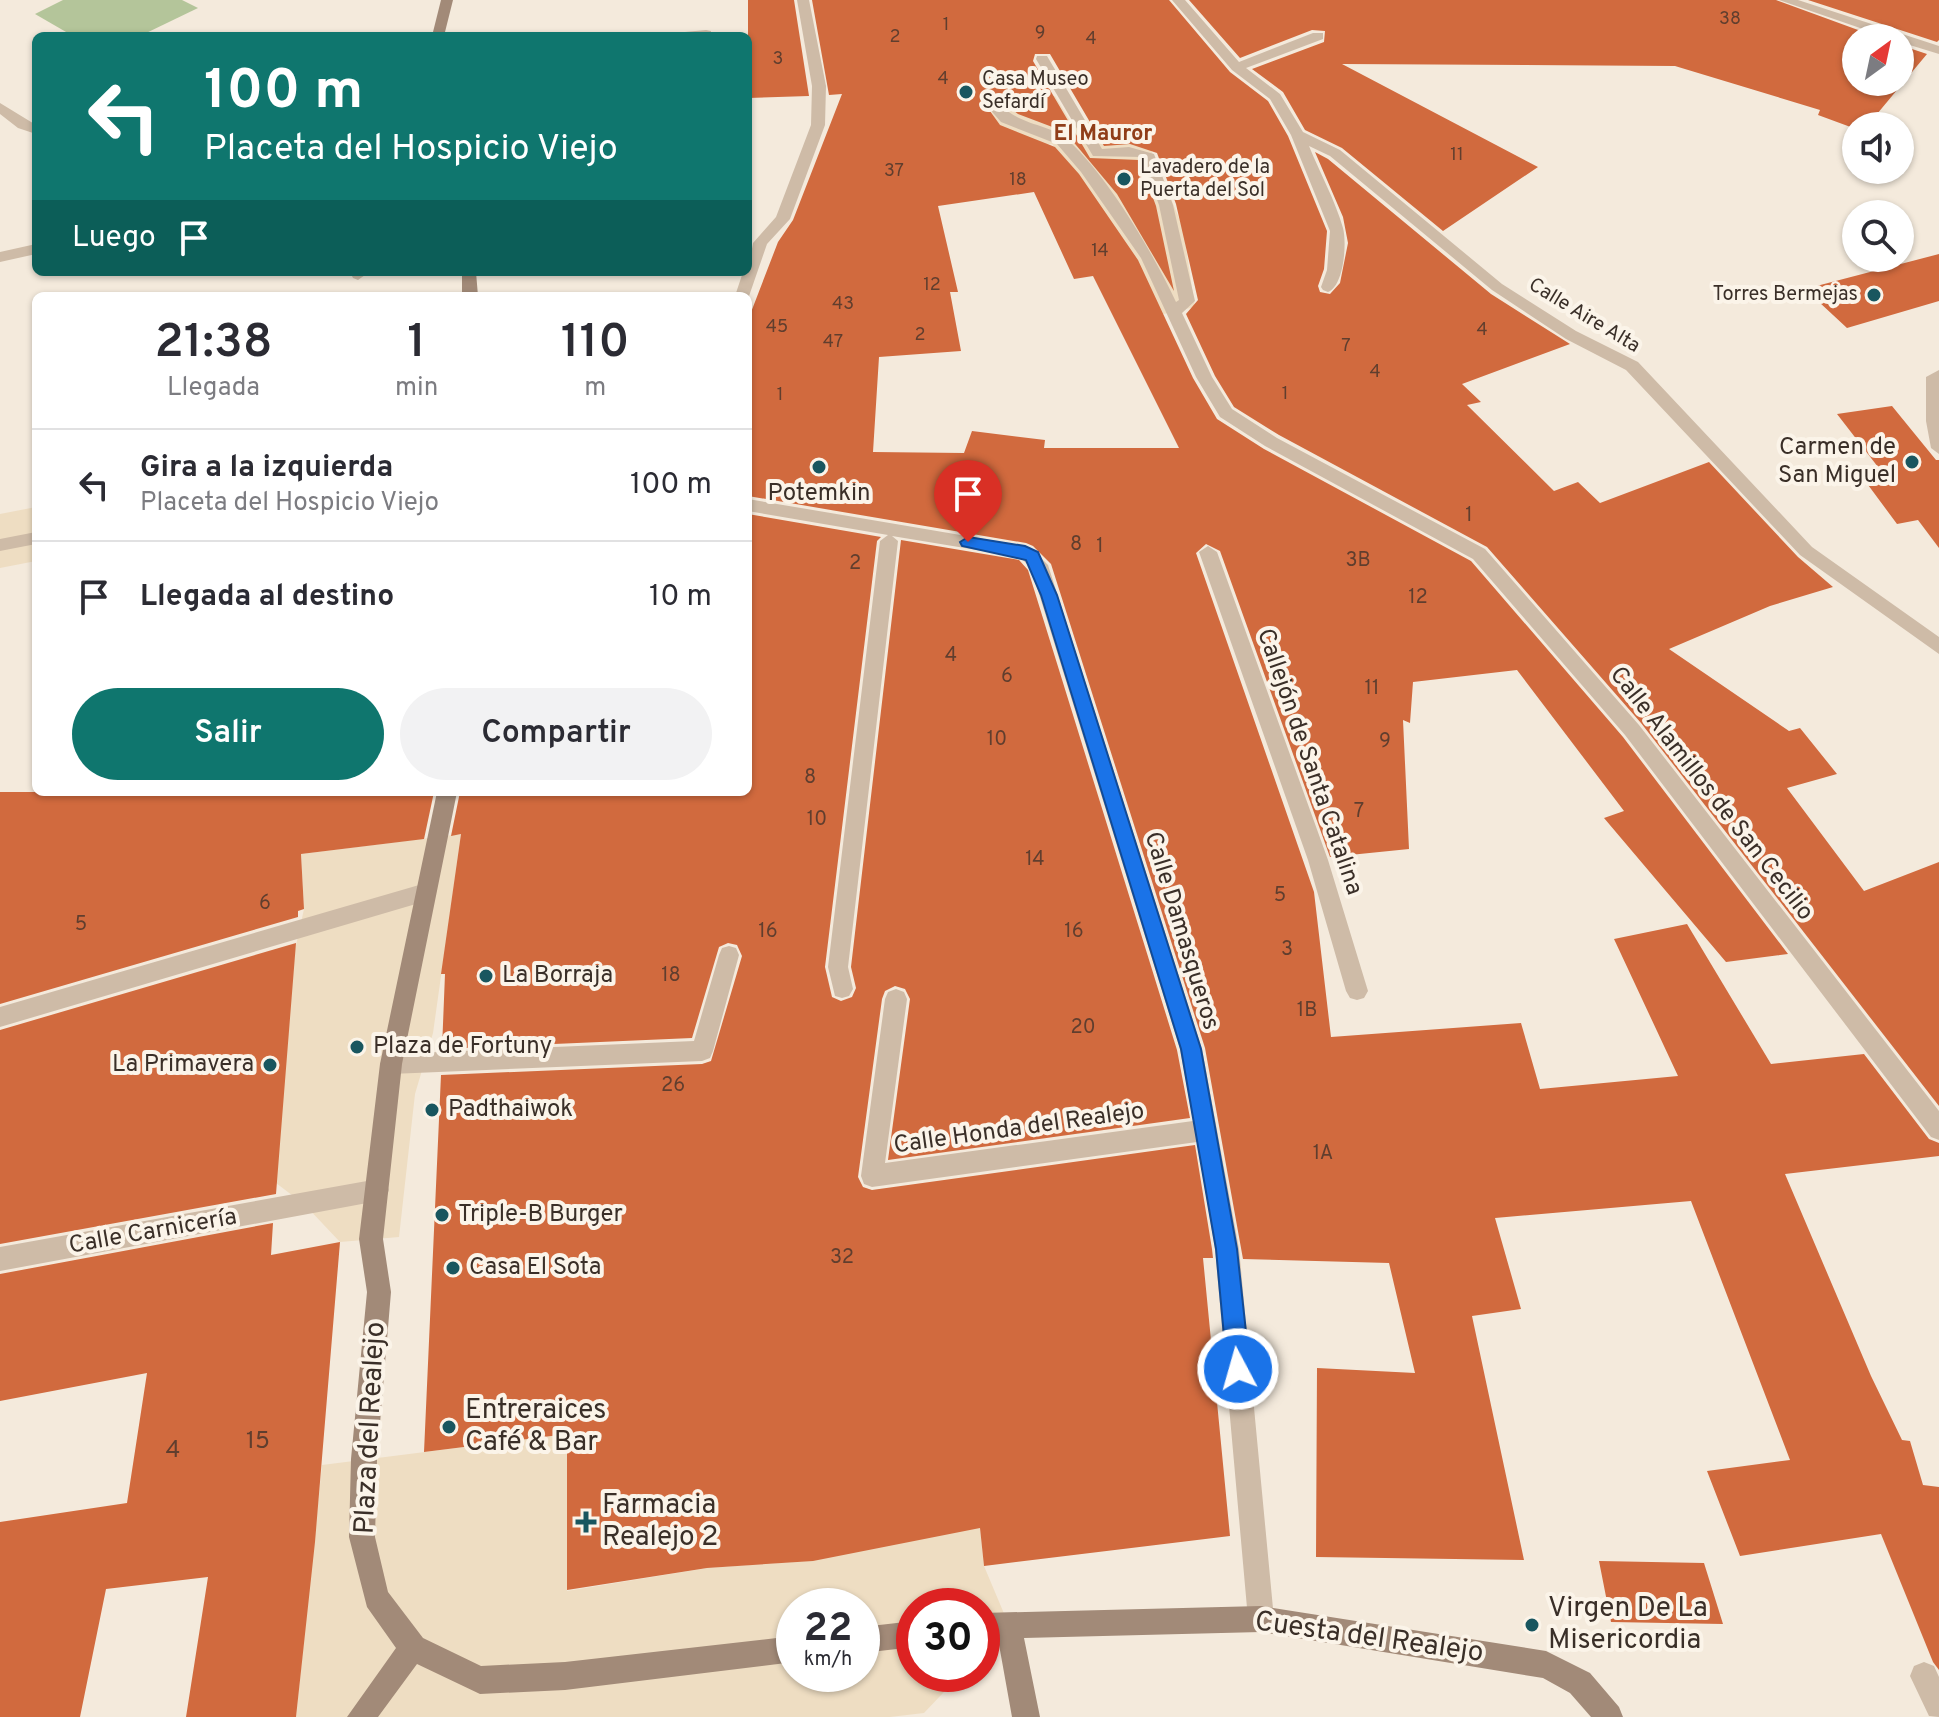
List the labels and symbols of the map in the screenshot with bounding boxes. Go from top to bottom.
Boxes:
house number: 38 [1719,8,1741,31]
house number: 1 [943,14,949,37]
house number: 9 [1035,22,1045,45]
north arrow [1842,24,1914,96]
house number: 2 [889,26,901,49]
house number: 4 [1085,28,1097,51]
house number: 3 [773,48,783,71]
place label: Casa Museo Sefardí [982,67,1089,116]
house number: 4 [937,68,949,91]
marker: Casa Museo Sefardí [957,83,975,101]
district label: El Mauror [1054,121,1152,148]
house number: 11 [1450,144,1464,167]
place label: Lavadero de la Puerta del Sol [1140,155,1270,204]
house number: 37 [884,160,904,183]
house number: 18 [1009,169,1027,192]
marker: Lavadero de la Puerta del Sol [1115,170,1133,188]
house number: 14 [1091,240,1109,263]
street label: Calle Aire Alta [1523,272,1645,360]
house number: 12 [923,274,941,297]
place label: Torres Bermejas [1713,282,1858,308]
marker: Torres Bermejas [1865,286,1883,304]
house number: 43 [832,293,854,316]
house number: 45 [766,316,788,339]
house number: 4 [1476,319,1488,342]
house number: 2 [914,324,926,347]
house number: 47 [823,331,843,354]
house number: 7 [1341,335,1351,358]
house number: 4 [1369,361,1381,384]
house number: 1 [1282,383,1288,406]
house number: 1 [777,384,783,407]
place label: Carmen de San Miguel [1778,433,1896,491]
marker: Carmen de San Miguel [1903,453,1921,471]
marker: Potemkin [810,458,828,476]
pin [934,460,1002,542]
place label: Potemkin [767,479,871,509]
house number: 1 [1465,503,1473,529]
house number: 8 [1070,532,1082,558]
house number: 1 [1096,534,1104,560]
house number: 3B [1345,548,1371,574]
house number: 2 [849,551,861,577]
house number: 12 [1408,585,1428,611]
street label: Callejón de Santa Catalina [1249,625,1369,899]
house number: 4 [945,643,957,669]
street label: Calle Alamillos de San Cecilio [1602,661,1820,927]
house number: 6 [1001,664,1013,690]
house number: 11 [1365,676,1379,702]
house number: 10 [987,727,1007,753]
house number: 9 [1379,729,1391,755]
house number: 8 [804,765,816,791]
house number: 7 [1354,799,1364,825]
house number: 10 [807,807,827,833]
street label: Calle Damasqueros [1137,828,1225,1034]
house number: 14 [1025,847,1045,873]
house number: 5 [1274,883,1286,909]
house number: 6 [259,891,271,917]
house number: 5 [75,912,87,938]
house number: 16 [758,919,778,945]
house number: 16 [1064,919,1084,945]
house number: 3 [1281,937,1293,963]
place label: La Borraja [502,961,613,991]
house number: 18 [661,963,681,989]
marker: La Borraja [477,967,495,985]
house number: 1B [1297,998,1317,1024]
house number: 20 [1070,1015,1096,1041]
place label: Plaza de Fortuny [373,1032,552,1062]
marker: Plaza de Fortuny [348,1038,366,1056]
place label: La Primavera [112,1050,254,1080]
marker: La Primavera [261,1056,279,1074]
house number: 26 [661,1073,685,1099]
place label: Padthaiwok [448,1095,573,1125]
street label: Calle Honda del Realejo [892,1097,1146,1161]
marker: Padthaiwok [423,1101,441,1119]
house number: 1A [1313,1141,1333,1167]
place label: Triple-B Burger [458,1200,623,1230]
street label: Calle Carnicería [67,1202,239,1262]
marker: Triple-B Burger [433,1206,451,1224]
house number: 32 [830,1245,854,1271]
place label: Casa El Sota [469,1253,601,1283]
marker: Casa El Sota [444,1259,462,1277]
street label: Plaza del Realejo [347,1321,395,1535]
position arrow [1196,1327,1280,1411]
place label: Entreraices Café & Bar [465,1393,606,1461]
marker: Entreraices Café & Bar [440,1418,458,1436]
house number: 15 [246,1427,270,1457]
house number: 4 [166,1436,180,1466]
place label: Farmacia Realejo 2 [602,1488,718,1556]
marker: Farmacia Realejo 2 [577,1513,595,1531]
speed limit sign: 30 [896,1588,1000,1692]
place label: Virgen De La Misericordia [1548,1591,1708,1659]
street label: Cuesta del Realejo [1252,1604,1486,1672]
marker: Virgen De La Misericordia [1523,1616,1541,1634]

